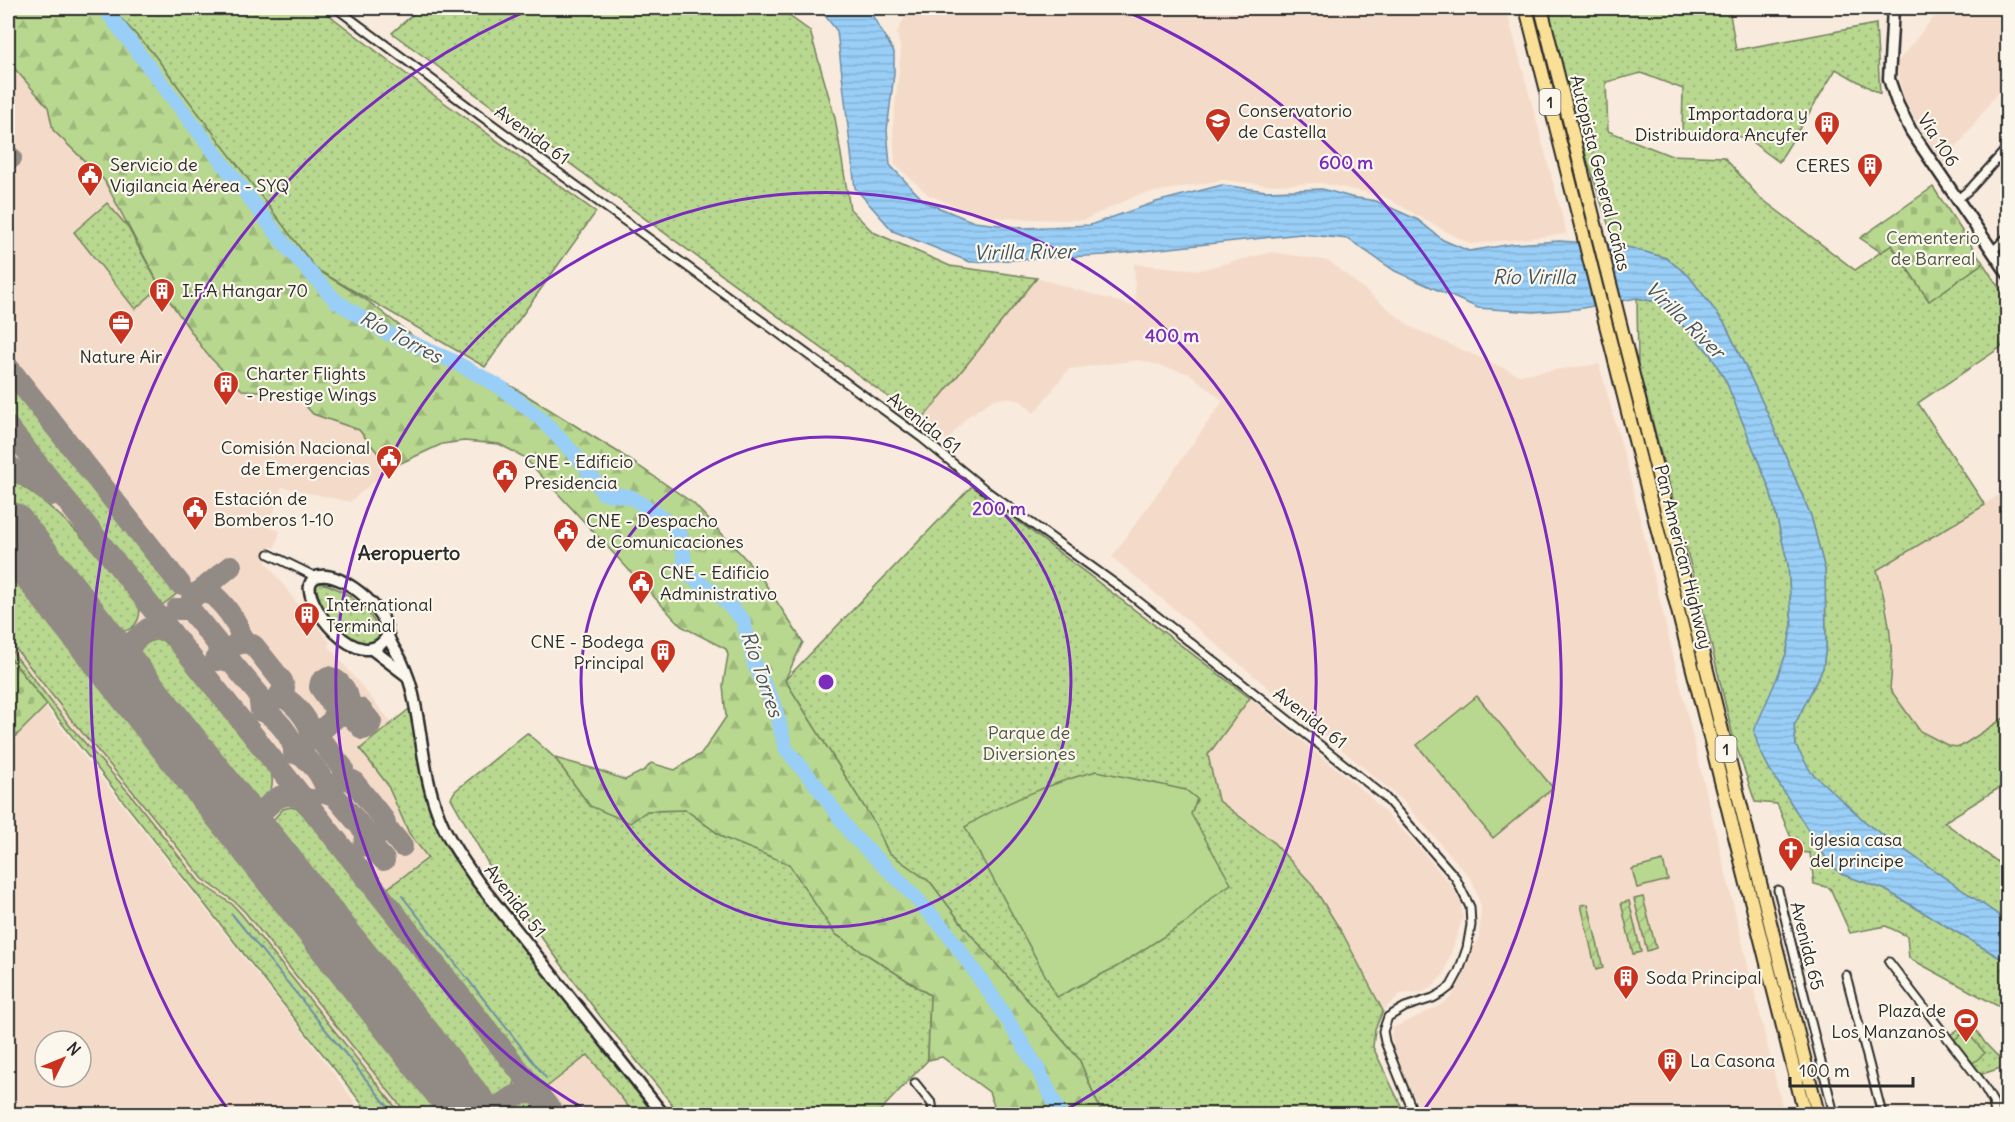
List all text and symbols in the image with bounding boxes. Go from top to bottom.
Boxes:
street label: Autopista General Cañas [1565,73,1636,273]
road number: 1 [1540,89,1560,115]
place label: Conservatorio de Castella [1238,99,1352,143]
street label: Avenida 61 [490,100,574,169]
place label: Importadora y Distribuidora Ancyfer [1635,102,1809,146]
school or university icon: Conservatorio de Castella [1203,106,1233,144]
building icon: Importadora y Distribuidora Ancyfer [1812,109,1842,147]
street label: Vía 106 [1913,109,1964,171]
text: 600 m [1319,151,1373,174]
building icon: CERES [1855,151,1885,189]
place label: Servicio de Vigilancia Aérea - SYQ [110,153,289,197]
place label: CERES [1796,154,1850,177]
public building icon: Servicio de Vigilancia Aérea - SYQ [75,160,105,198]
park label: Cementerio de Barreal [1886,226,1980,270]
water label: Virilla River [973,238,1077,265]
water label: Río Virilla [1492,264,1577,289]
building icon: I.F.A Hangar 70 [147,276,177,314]
water label: Virilla River [1640,276,1732,366]
place label: I.F.A Hangar 70 [182,279,308,302]
water label: Río Torres [356,305,448,369]
office icon: Nature Air [106,308,136,346]
text: 400 m [1145,324,1199,347]
place label: Nature Air [80,345,163,368]
place label: Charter Flights - Prestige Wings [246,362,377,406]
building icon: Charter Flights - Prestige Wings [211,369,241,407]
street label: Avenida 61 [883,387,966,458]
place label: Comisión Nacional de Emergencias [221,436,370,480]
public building icon: Comisión Nacional de Emergencias [374,443,404,481]
place label: CNE - Edificio Presidencia [524,450,633,494]
public building icon: CNE - Edificio Presidencia [490,457,520,495]
street label: Pan American Highway [1649,462,1718,652]
place label: Estación de Bomberos 1-10 [214,487,334,531]
public building icon: Estación de Bomberos 1-10 [180,494,210,532]
text: 200 m [972,497,1026,520]
place label: CNE - Despacho de Comunicaciones [586,509,744,553]
public building icon: CNE - Despacho de Comunicaciones [551,516,581,554]
district label: Aeropuerto [358,540,460,565]
place label: CNE - Edificio Administrativo [660,561,777,605]
public building icon: CNE - Edificio Administrativo [626,568,656,606]
place label: International Terminal [326,593,433,637]
building icon: International Terminal [292,600,322,638]
water label: Río Torres [736,628,789,722]
place label: CNE - Bodega Principal [530,630,644,674]
building icon: CNE - Bodega Principal [648,637,678,675]
centre of rings [816,672,836,692]
street label: Avenida 61 [1269,682,1352,753]
park label: Parque de Diversiones [982,721,1076,765]
road number: 1 [1716,736,1736,762]
place label: iglesia casa del principe [1810,828,1904,872]
church icon: iglesia casa del principe [1776,835,1806,873]
street label: Avenida 51 [480,859,551,942]
street label: Avenida 65 [1785,899,1830,992]
building icon: Soda Principal [1611,963,1641,1001]
place label: Soda Principal [1646,966,1762,989]
place label: Plaza de Los Manzanos [1831,999,1946,1043]
sports icon: Plaza de Los Manzanos [1951,1006,1981,1044]
north arrow [33,1029,93,1089]
text: N [63,1038,85,1060]
building icon: La Casona [1655,1046,1685,1084]
place label: La Casona [1690,1049,1775,1072]
scale bar [1790,1050,1913,1088]
text: 100 m [1799,1059,1850,1082]

